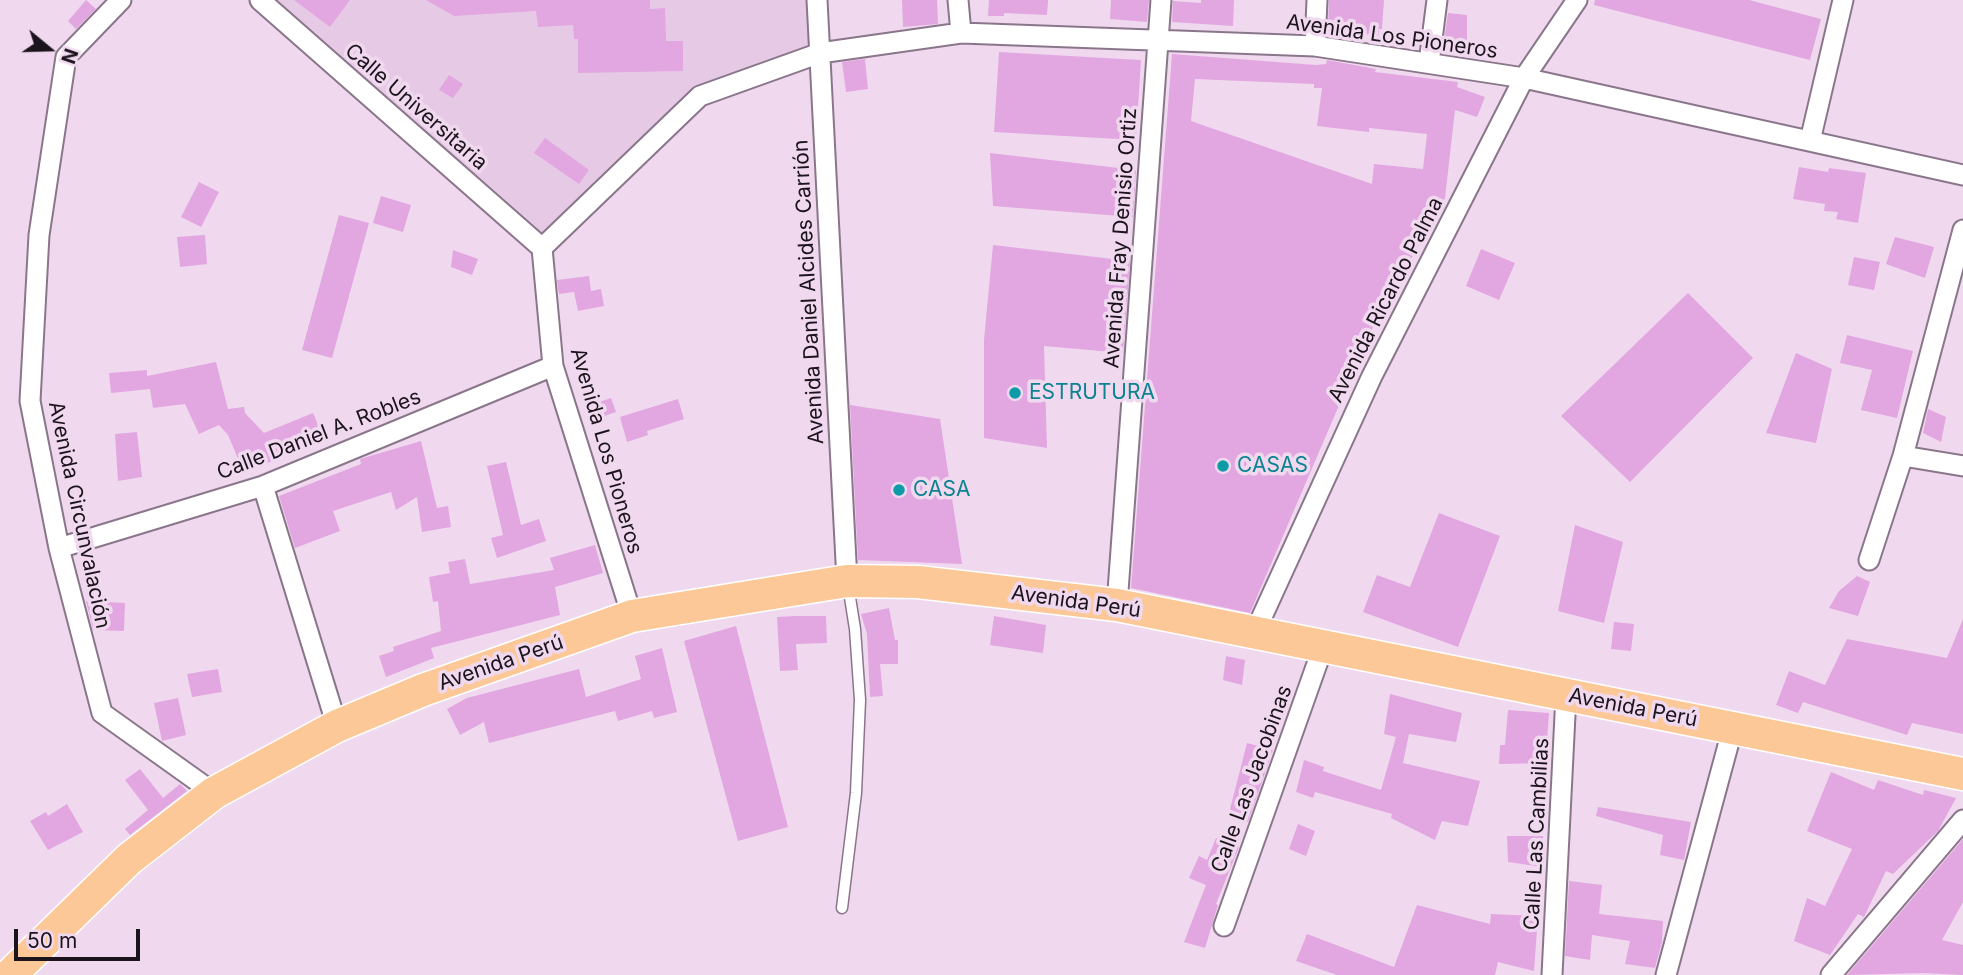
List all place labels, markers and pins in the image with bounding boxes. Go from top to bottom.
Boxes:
place label: ESTRUTURA [1029,380,1155,406]
marker: ESTRUTURA [1007,385,1023,401]
place label: CASAS [1237,453,1308,479]
marker: CASAS [1215,458,1231,474]
place label: CASA [913,477,970,503]
marker: CASA [891,482,907,498]

